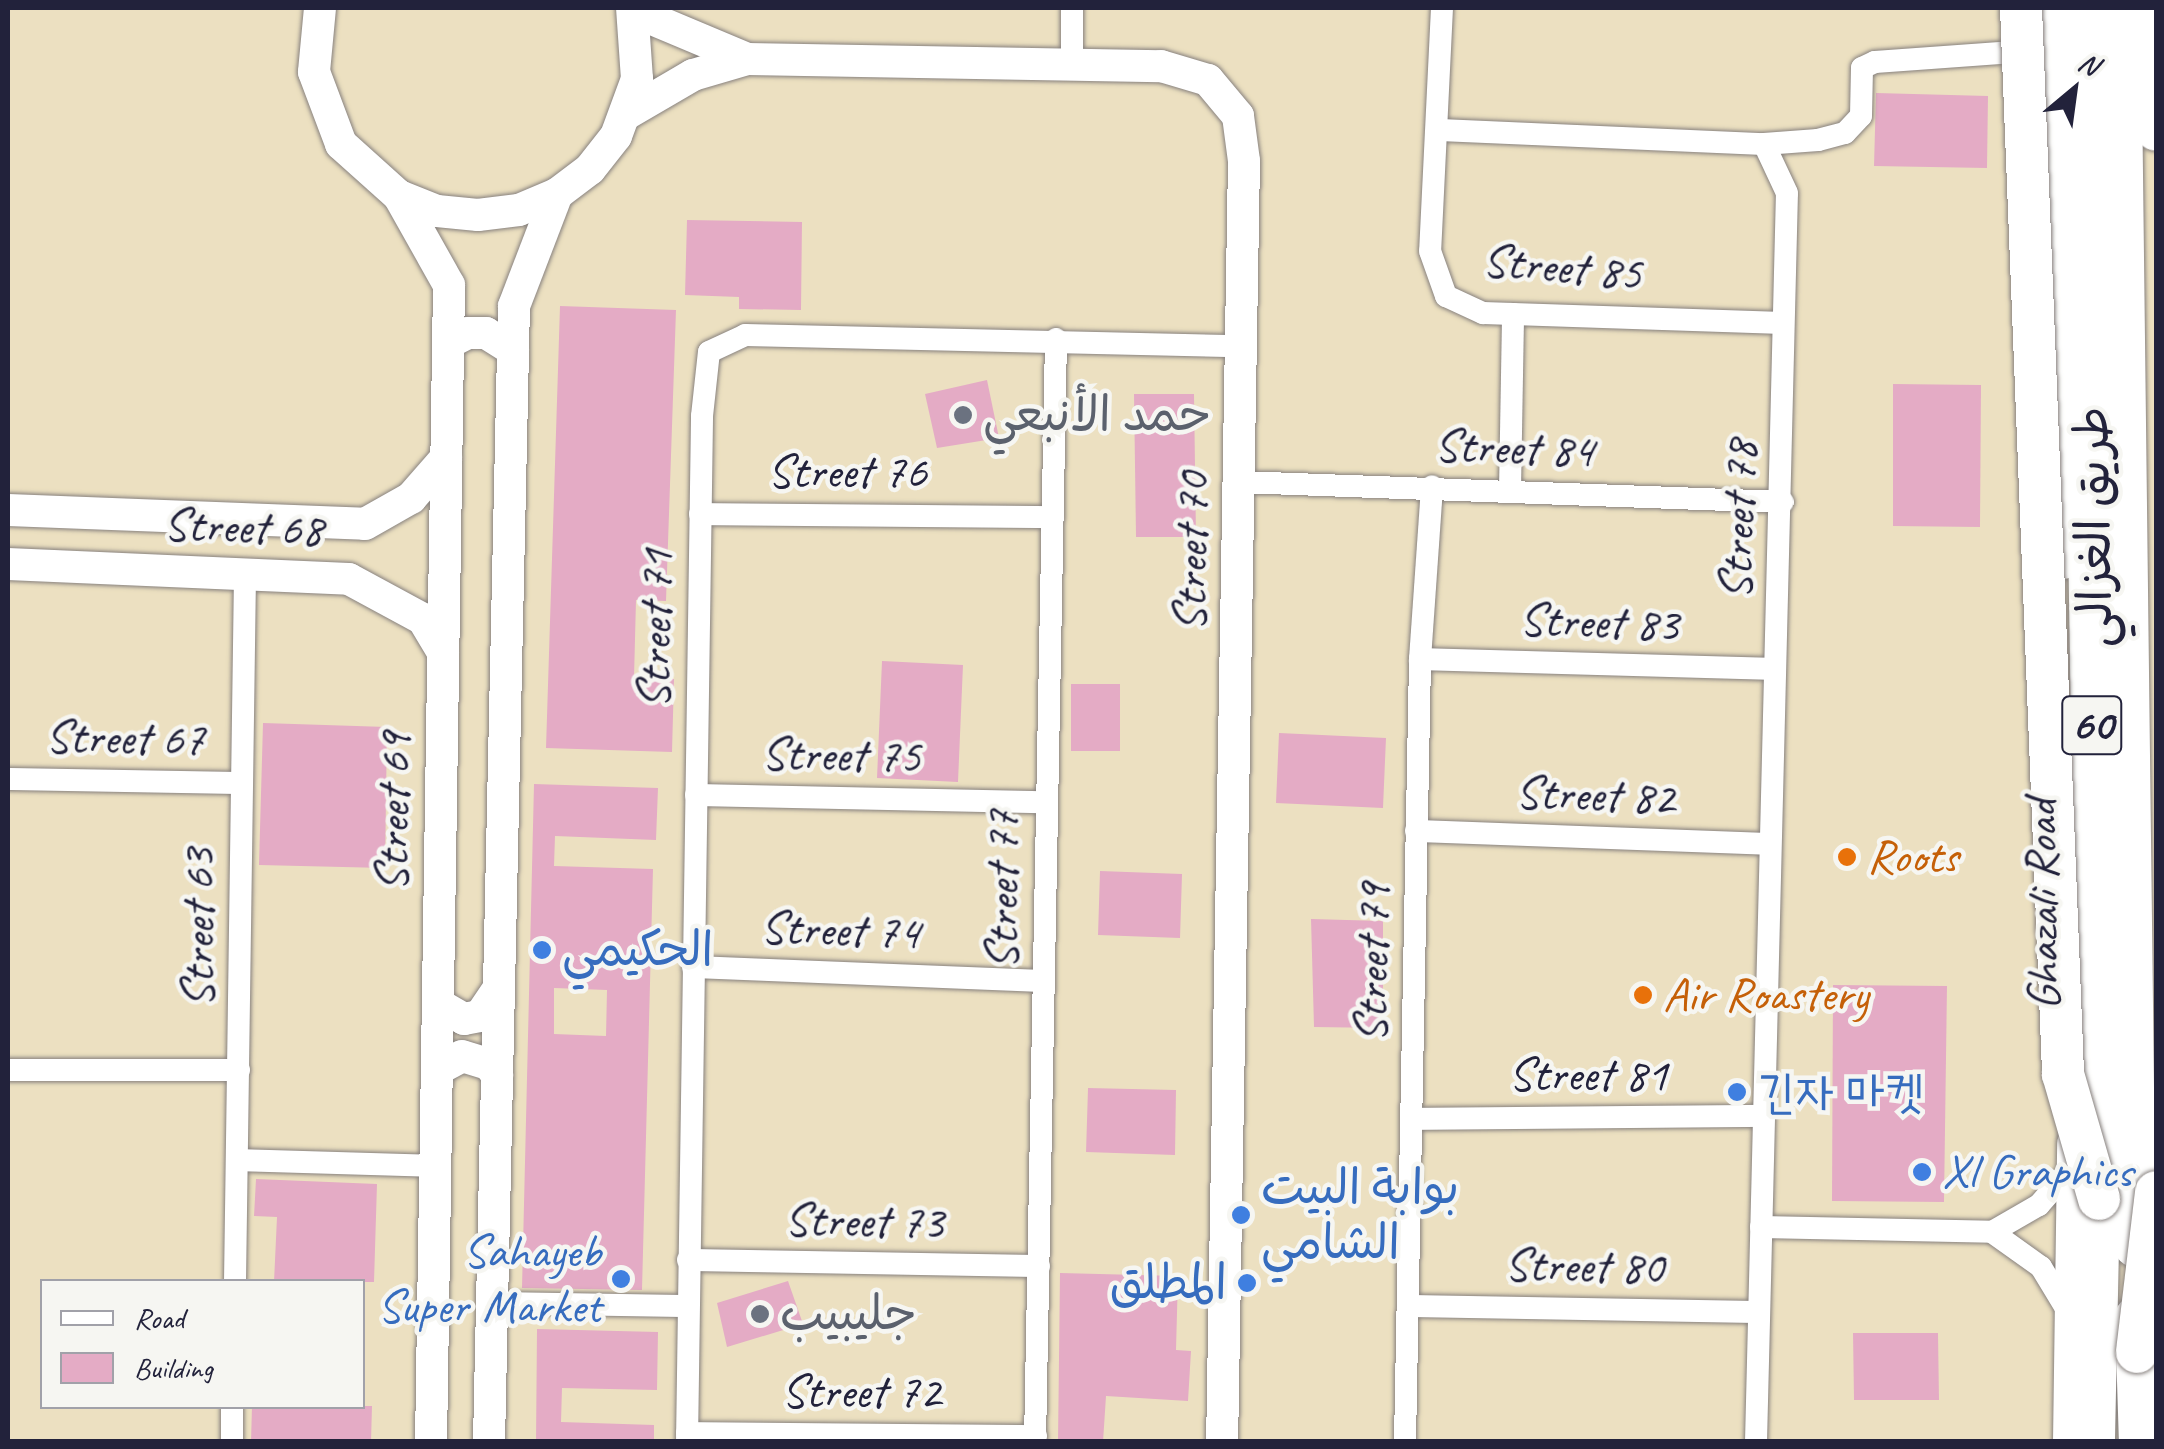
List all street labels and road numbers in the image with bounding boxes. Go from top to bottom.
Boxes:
street label: Street 85 [1480,231,1644,303]
street label: طريق الغزالي [2063,406,2125,648]
street label: Street 84 [1433,416,1595,480]
street label: Street 78 [1706,439,1770,601]
street label: Street 76 [767,443,927,501]
street label: Street 70 [1161,472,1221,632]
street label: Street 68 [162,495,324,559]
street label: Street 71 [625,549,685,709]
street label: Street 83 [1518,590,1680,654]
road number: 60 [2060,685,2124,765]
street label: Street 67 [45,708,205,768]
street label: Street 75 [761,725,921,785]
street label: Street 69 [363,732,423,892]
street label: Street 82 [1514,763,1676,827]
street label: Ghazali Road [2011,799,2073,1011]
street label: Street 77 [973,810,1031,970]
street label: Street 63 [169,848,227,1008]
street label: Street 79 [1342,883,1402,1043]
street label: Street 74 [759,898,921,962]
street label: Street 81 [1508,1046,1668,1104]
street label: Street 73 [784,1191,944,1251]
street label: Street 80 [1504,1236,1664,1296]
street label: Street 72 [781,1363,941,1421]

